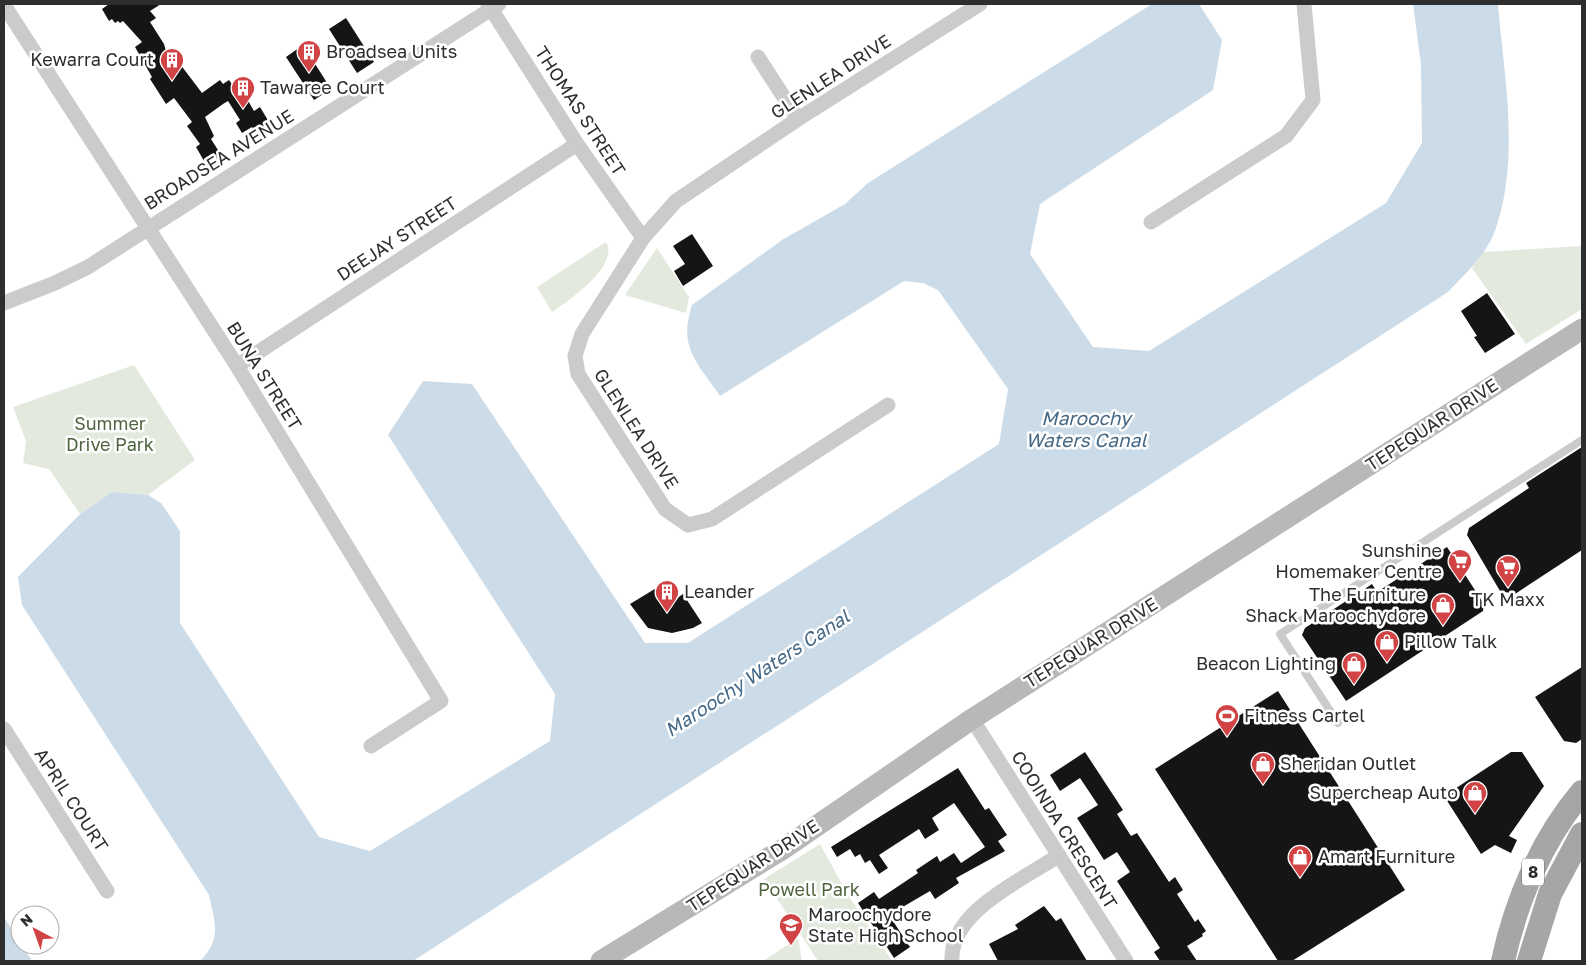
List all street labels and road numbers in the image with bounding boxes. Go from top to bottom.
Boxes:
street label: GLENLEA DRIVE [766,29,895,123]
street label: THOMAS STREET [531,42,631,179]
street label: BROADSEA AVENUE [140,104,297,214]
street label: DEEJAY STREET [332,191,460,285]
street label: BUNA STREET [223,317,307,434]
street label: GLENLEA DRIVE [590,364,684,493]
street label: TEPEQUAR DRIVE [1361,373,1502,475]
street label: TEPEQUAR DRIVE [1020,592,1161,692]
street label: APRIL COURT [30,744,113,855]
street label: COOINDA CRESCENT [1007,746,1122,912]
street label: TEPEQUAR DRIVE [682,814,823,916]
road number: 8 [1522,859,1544,886]

